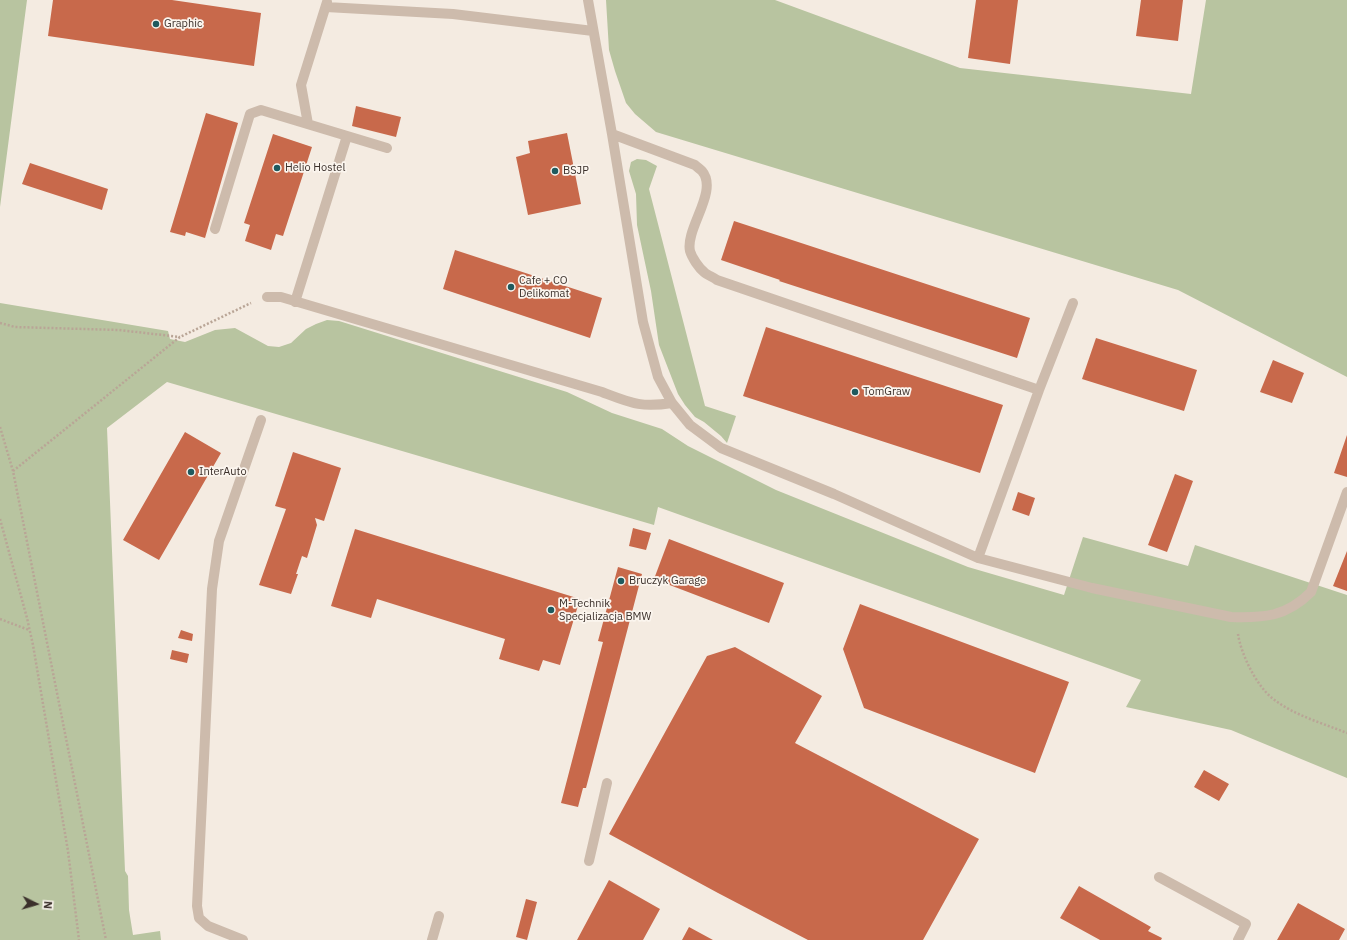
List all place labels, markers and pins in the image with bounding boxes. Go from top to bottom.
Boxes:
place label: Graphic [164,17,202,31]
marker: Graphic [151,19,161,29]
place label: Helio Hostel [285,161,345,175]
marker: Helio Hostel [272,163,282,173]
place label: BSJP [563,164,589,178]
marker: BSJP [550,166,560,176]
place label: Cafe + CO Delikomat [519,274,569,300]
marker: Cafe + CO Delikomat [506,282,516,292]
place label: TomGraw [863,385,910,399]
marker: TomGraw [850,387,860,397]
place label: InterAuto [199,465,247,479]
marker: InterAuto [186,467,196,477]
place label: Bruczyk Garage [629,574,706,588]
marker: Bruczyk Garage [616,576,626,586]
place label: M-Technik Specjalizacja BMW [559,597,651,623]
marker: M-Technik Specjalizacja BMW [546,605,556,615]

